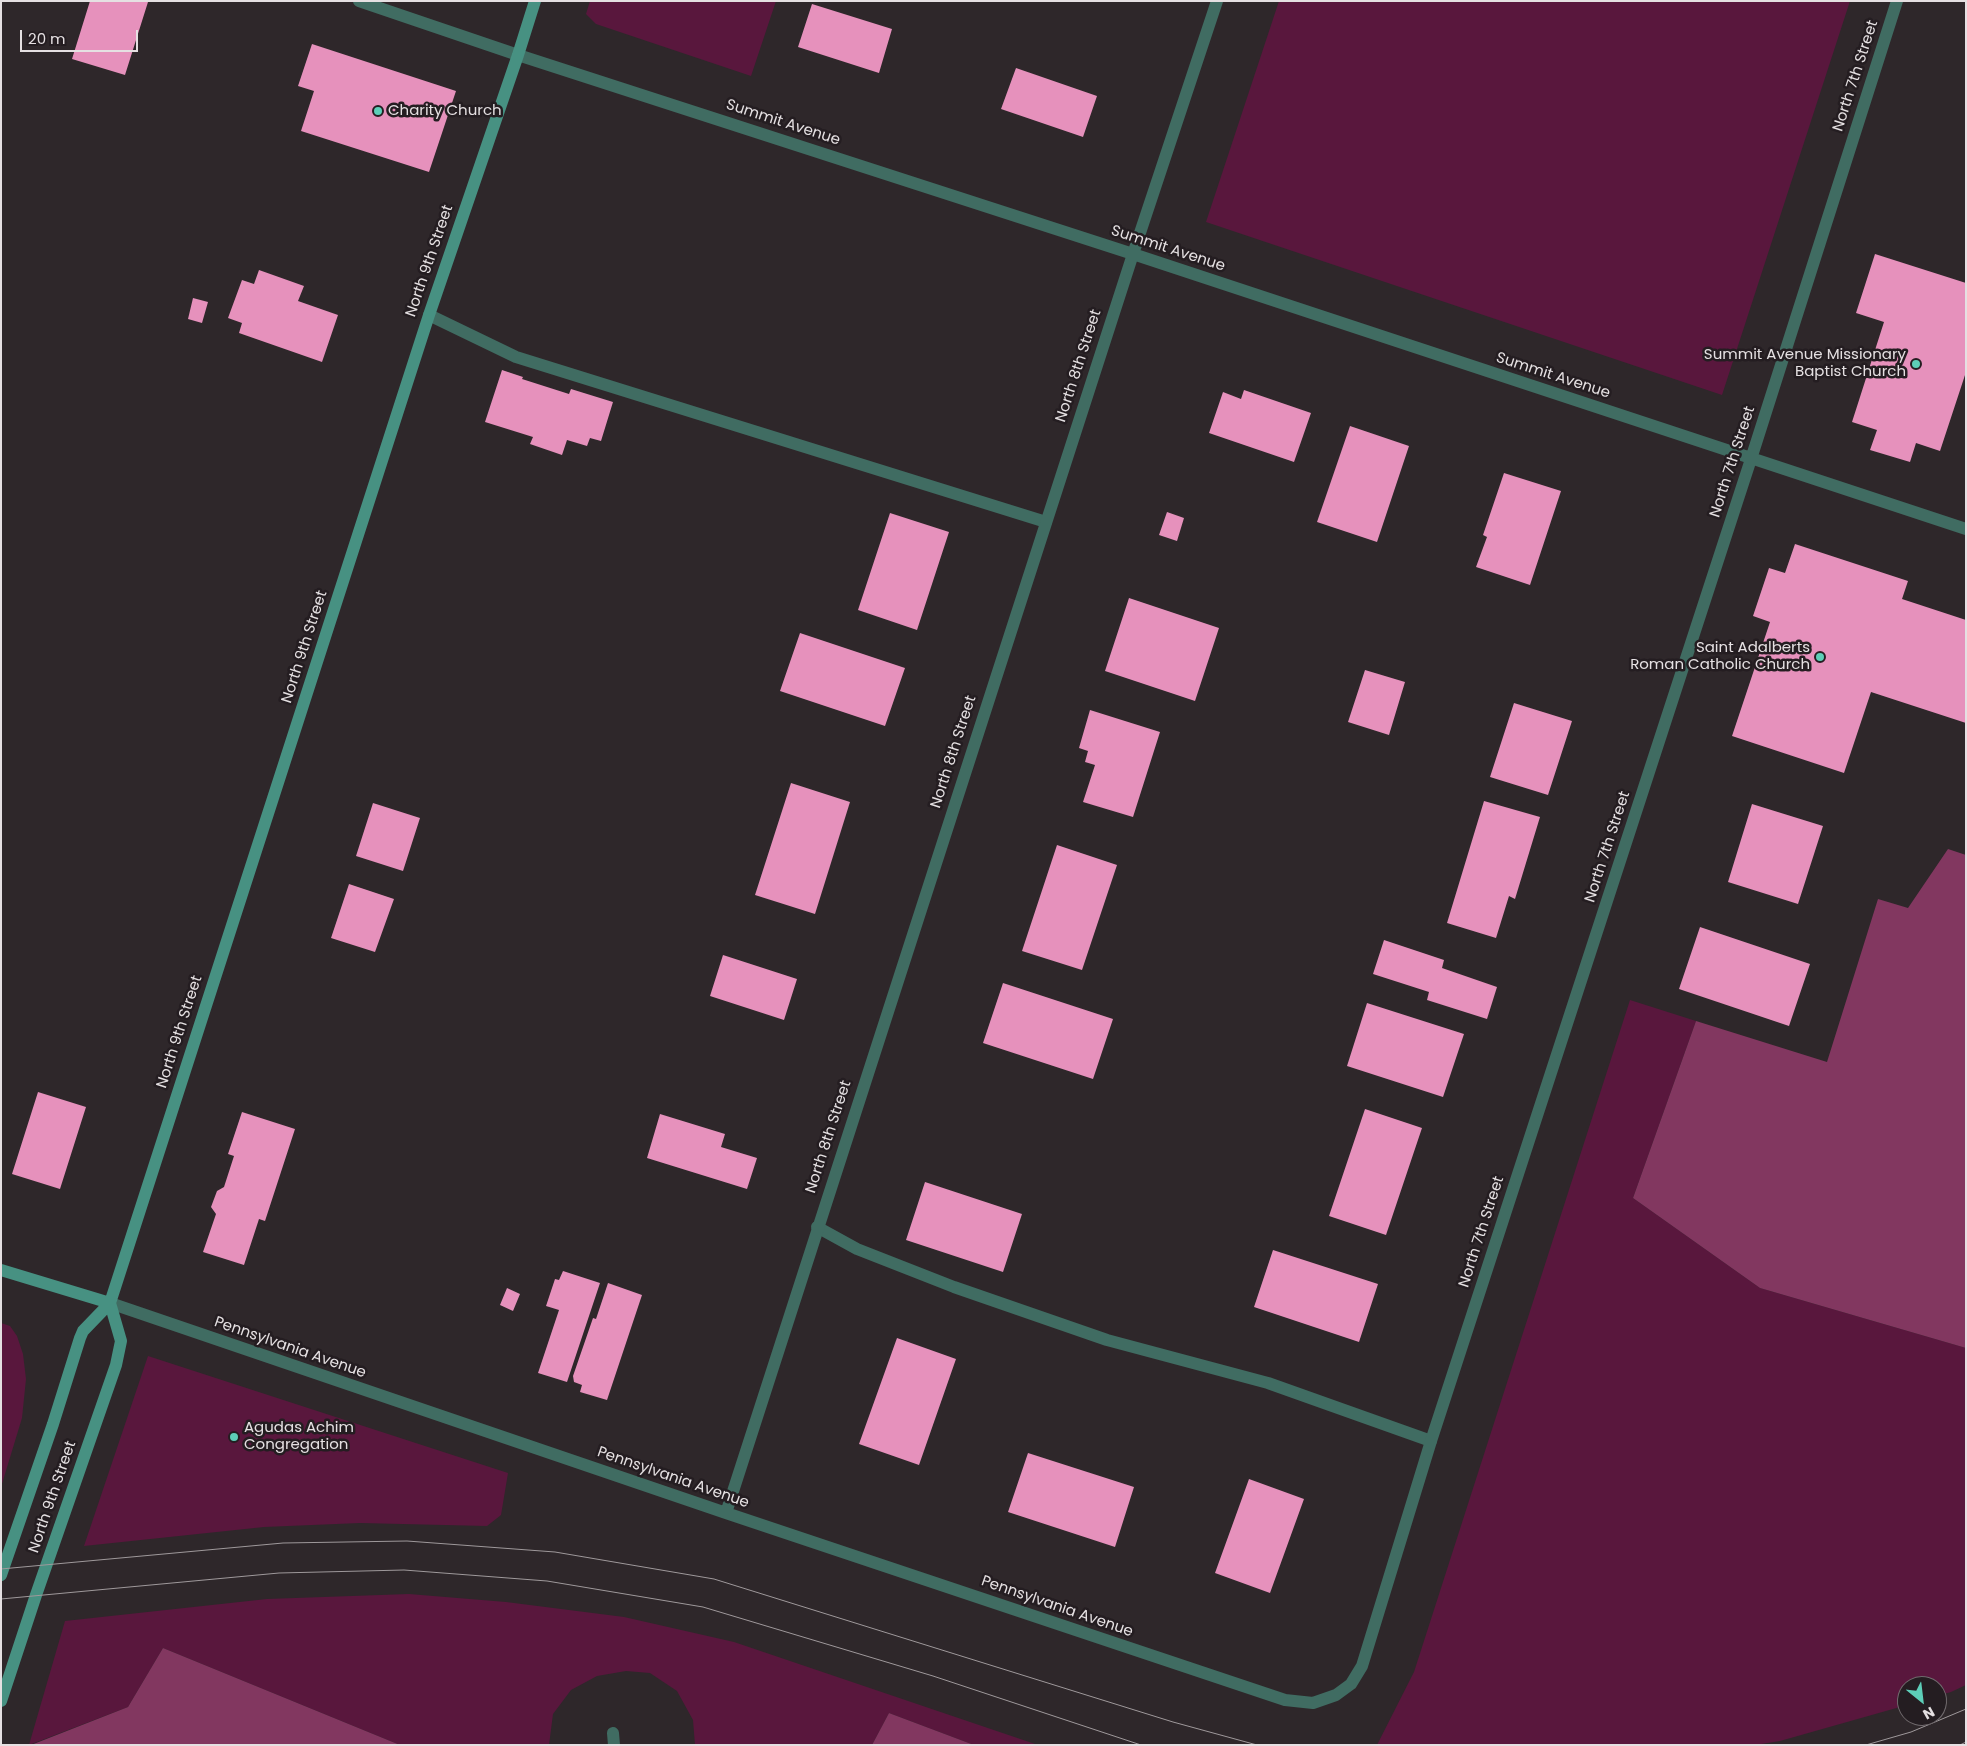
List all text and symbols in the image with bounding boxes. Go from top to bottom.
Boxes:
street label: North 7th Street [1830,18,1882,134]
scale bar [22,20,140,52]
text: 20 m [28,28,66,49]
street label: Summit Avenue [724,96,842,150]
place label: Charity Church [388,102,502,120]
marker: Charity Church [372,105,384,117]
street label: North 9th Street [402,203,458,319]
street label: Summit Avenue [1109,222,1227,276]
street label: North 8th Street [1052,307,1106,425]
place label: Summit Avenue Missionary Baptist Church [1704,346,1906,381]
street label: Summit Avenue [1494,349,1612,403]
marker: Summit Avenue Missionary Baptist Church [1910,358,1922,370]
street label: North 7th Street [1707,404,1759,520]
street label: North 9th Street [278,588,332,706]
place label: Saint Adalberts Roman Catholic Church [1630,639,1810,674]
marker: Saint Adalberts Roman Catholic Church [1814,651,1826,663]
street label: North 8th Street [927,693,981,811]
street label: North 7th Street [1582,789,1634,905]
street label: North 9th Street [153,973,207,1091]
street label: North 8th Street [802,1078,856,1196]
street label: North 7th Street [1456,1174,1508,1290]
street label: Pennsylvania Avenue [212,1314,368,1382]
place label: Agudas Achim Congregation [244,1419,354,1454]
marker: Agudas Achim Congregation [228,1431,240,1443]
street label: North 9th Street [25,1439,81,1555]
street label: Pennsylvania Avenue [595,1444,751,1512]
street label: Pennsylvania Avenue [979,1573,1135,1641]
north arrow [1897,1676,1947,1726]
text: N [1919,1702,1938,1725]

